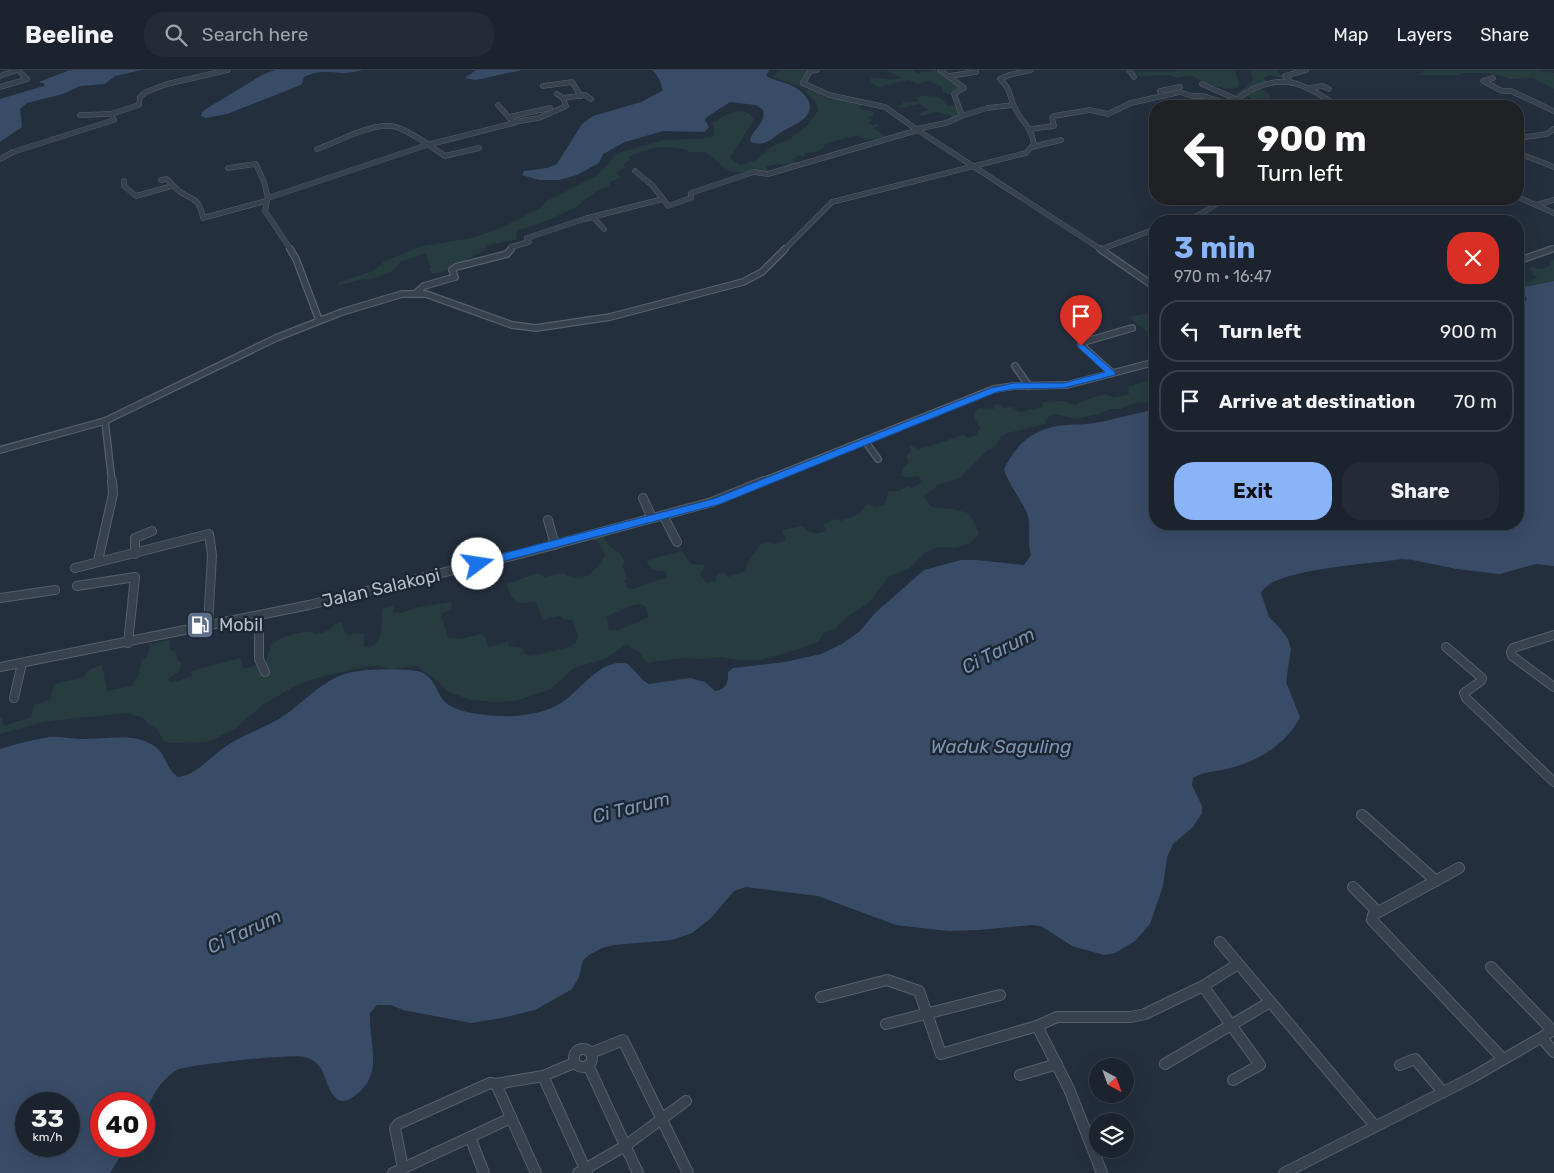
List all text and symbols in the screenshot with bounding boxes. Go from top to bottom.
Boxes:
search box [144,12,494,57]
text: Beeline [25,21,114,49]
icon: search [162,21,190,49]
text: Search here [202,23,308,46]
text: Map [1334,24,1369,46]
text: Layers [1397,24,1452,46]
text: Share [1480,24,1529,46]
text: 900 m [1257,118,1367,160]
icon: left [1174,120,1239,185]
text: Turn left [1257,160,1343,187]
text: 3 min [1174,230,1256,266]
button: close [1447,232,1499,284]
text: 970 m · 16:47 [1174,267,1272,286]
pin [1060,295,1102,346]
icon: arrive [1067,302,1095,330]
icon: left [1176,317,1204,345]
text: Turn left [1219,320,1301,343]
text: 900 m [1440,320,1497,343]
icon: arrive [1176,387,1204,415]
text: Arrive at destination [1219,390,1415,413]
text: 70 m [1454,390,1497,413]
button: Exit [1174,462,1332,520]
button: Share [1342,462,1499,520]
position arrow [451,537,503,589]
street label: Jalan Salakopi [320,564,442,612]
fuel station icon: Mobil [185,610,215,640]
place label: Mobil [219,614,263,636]
water label: Ci Tarum [958,622,1039,679]
water label: Waduk Saguling [931,735,1071,758]
water label: Ci Tarum [590,787,672,828]
water label: Ci Tarum [204,904,285,959]
north arrow [1089,1058,1134,1102]
map controls [1089,1058,1134,1158]
speed limit sign: 40 [90,1092,155,1157]
text: 33 [31,1104,64,1133]
button: layers [1089,1113,1134,1158]
text: km/h [33,1130,62,1144]

